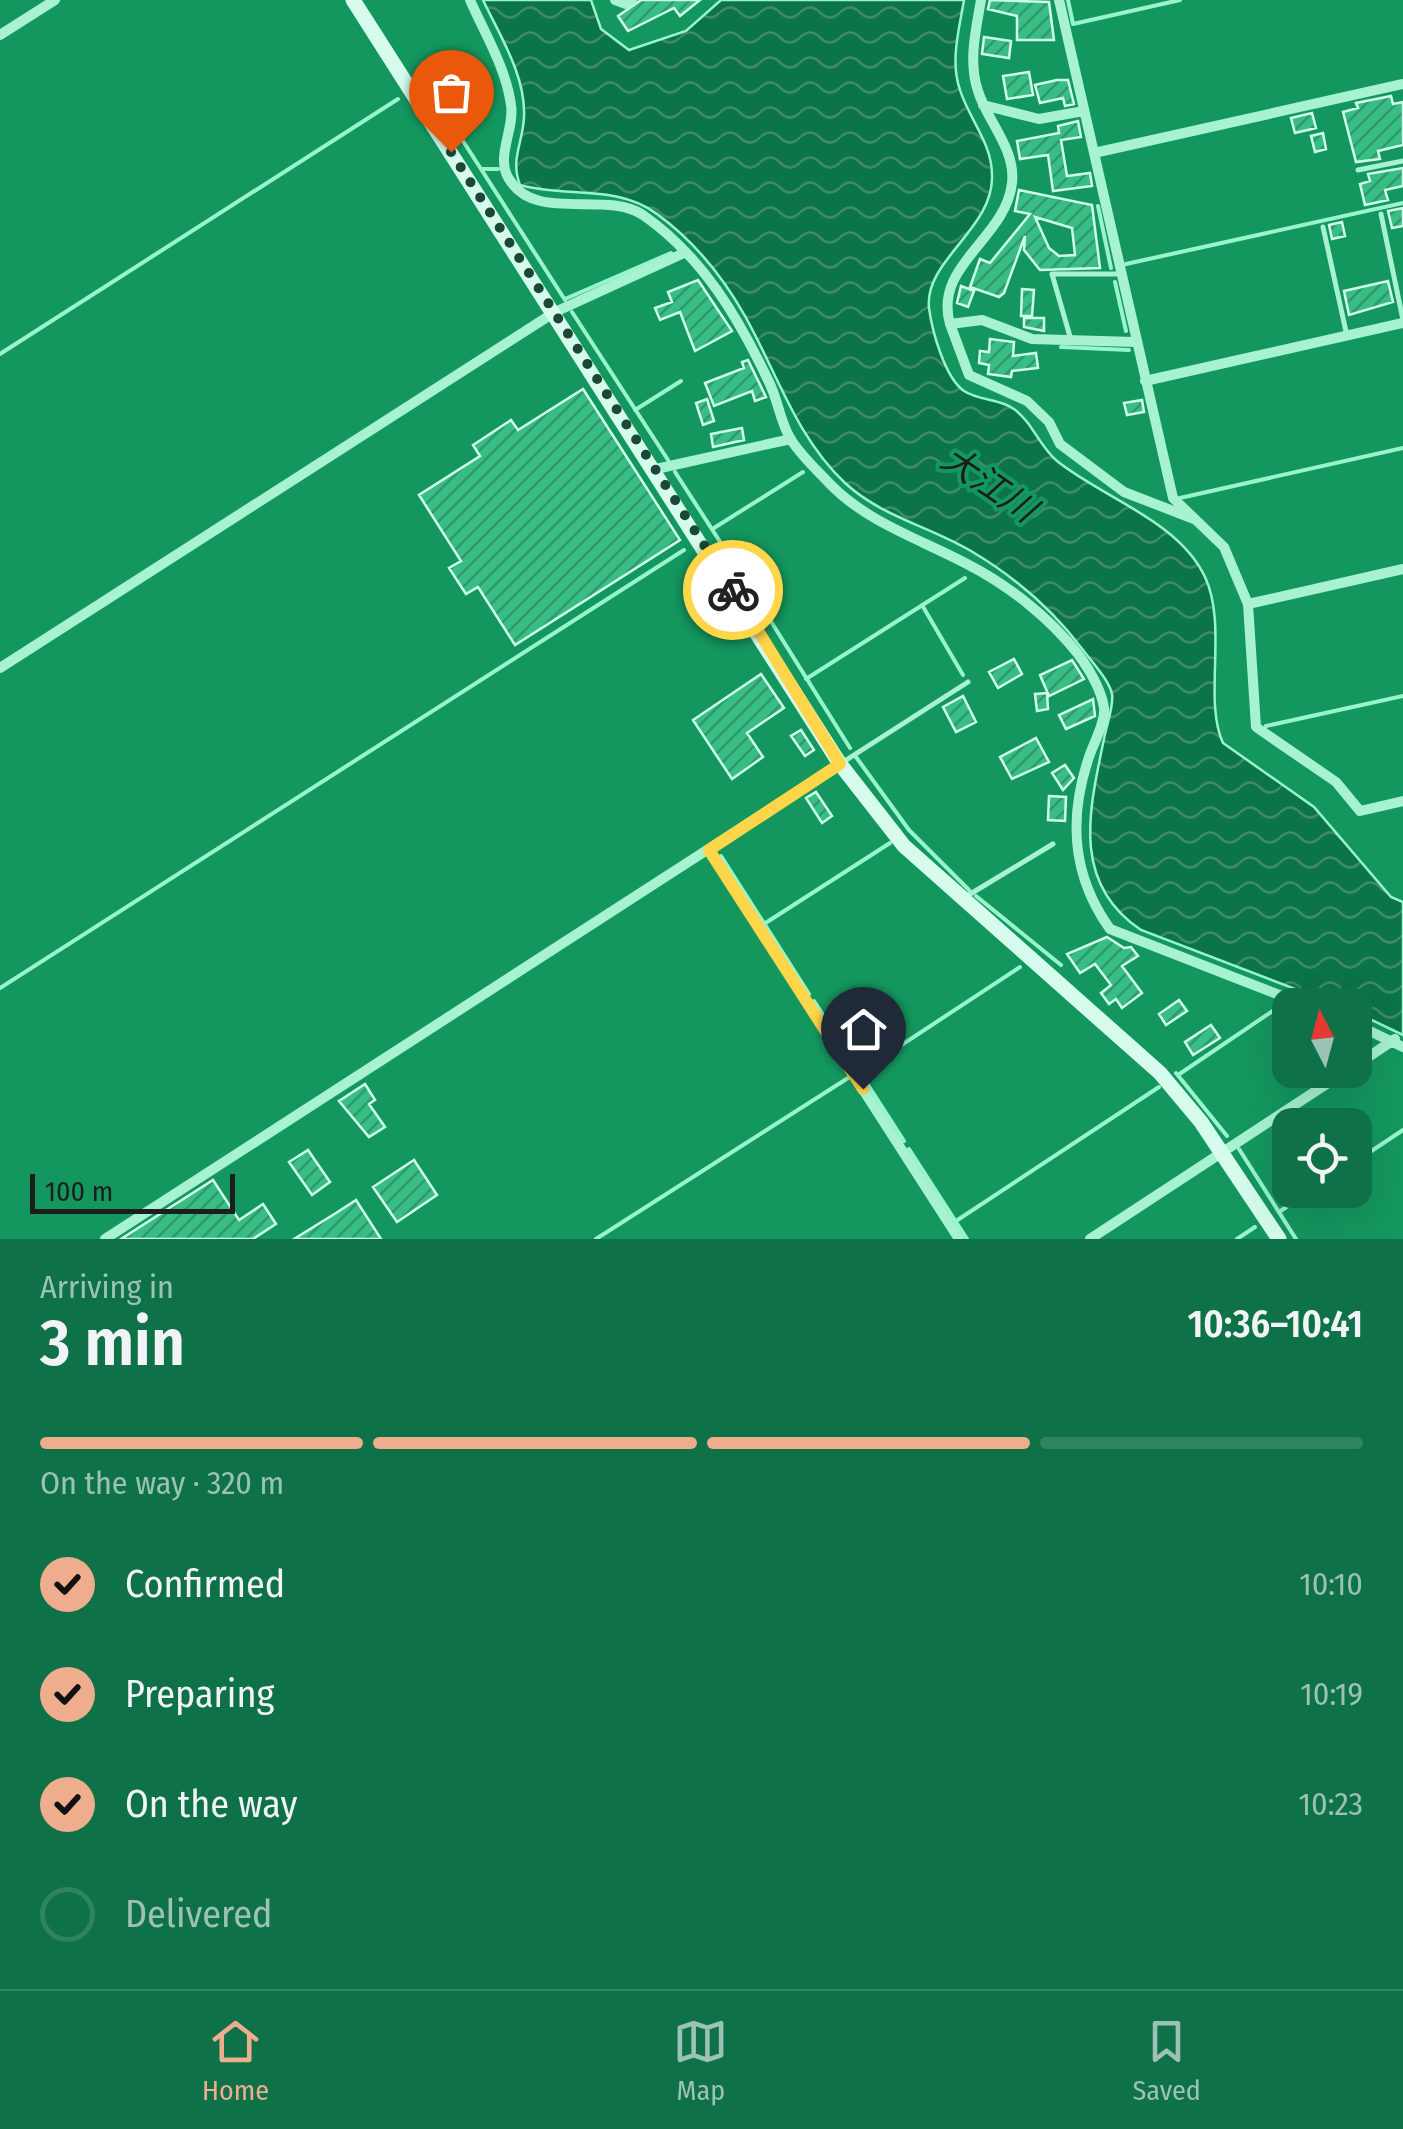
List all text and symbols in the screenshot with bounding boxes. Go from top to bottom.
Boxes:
pin [409,50,494,153]
icon: bag [424,65,479,120]
water label: 大江川 [934,437,1048,533]
courier [683,540,783,640]
icon: bike [706,563,761,618]
pin [821,987,906,1090]
north arrow [1272,988,1372,1088]
map controls [1272,988,1372,1208]
icon: home [836,1002,891,1057]
button: locate [1272,1108,1372,1208]
scale bar [30,1169,235,1214]
text: 100 m [45,1175,113,1208]
text: Arriving in [40,1268,174,1306]
text: 10:36–10:41 [1187,1301,1363,1347]
text: 3 min [40,1304,185,1382]
text: On the way · 320 m [40,1464,284,1502]
icon: check [40,1557,95,1612]
text: Confirmed [125,1561,285,1607]
text: 10:10 [1299,1565,1363,1603]
icon: check [40,1667,95,1722]
text: Preparing [125,1671,274,1717]
text: 10:19 [1300,1675,1363,1713]
icon: check [40,1777,95,1832]
text: On the way [125,1781,297,1827]
text: 10:23 [1299,1785,1363,1823]
text: Delivered [125,1891,272,1937]
tab: Home [202,2014,269,2107]
tab: Map [673,2014,728,2107]
tab: Saved [1132,2014,1201,2107]

